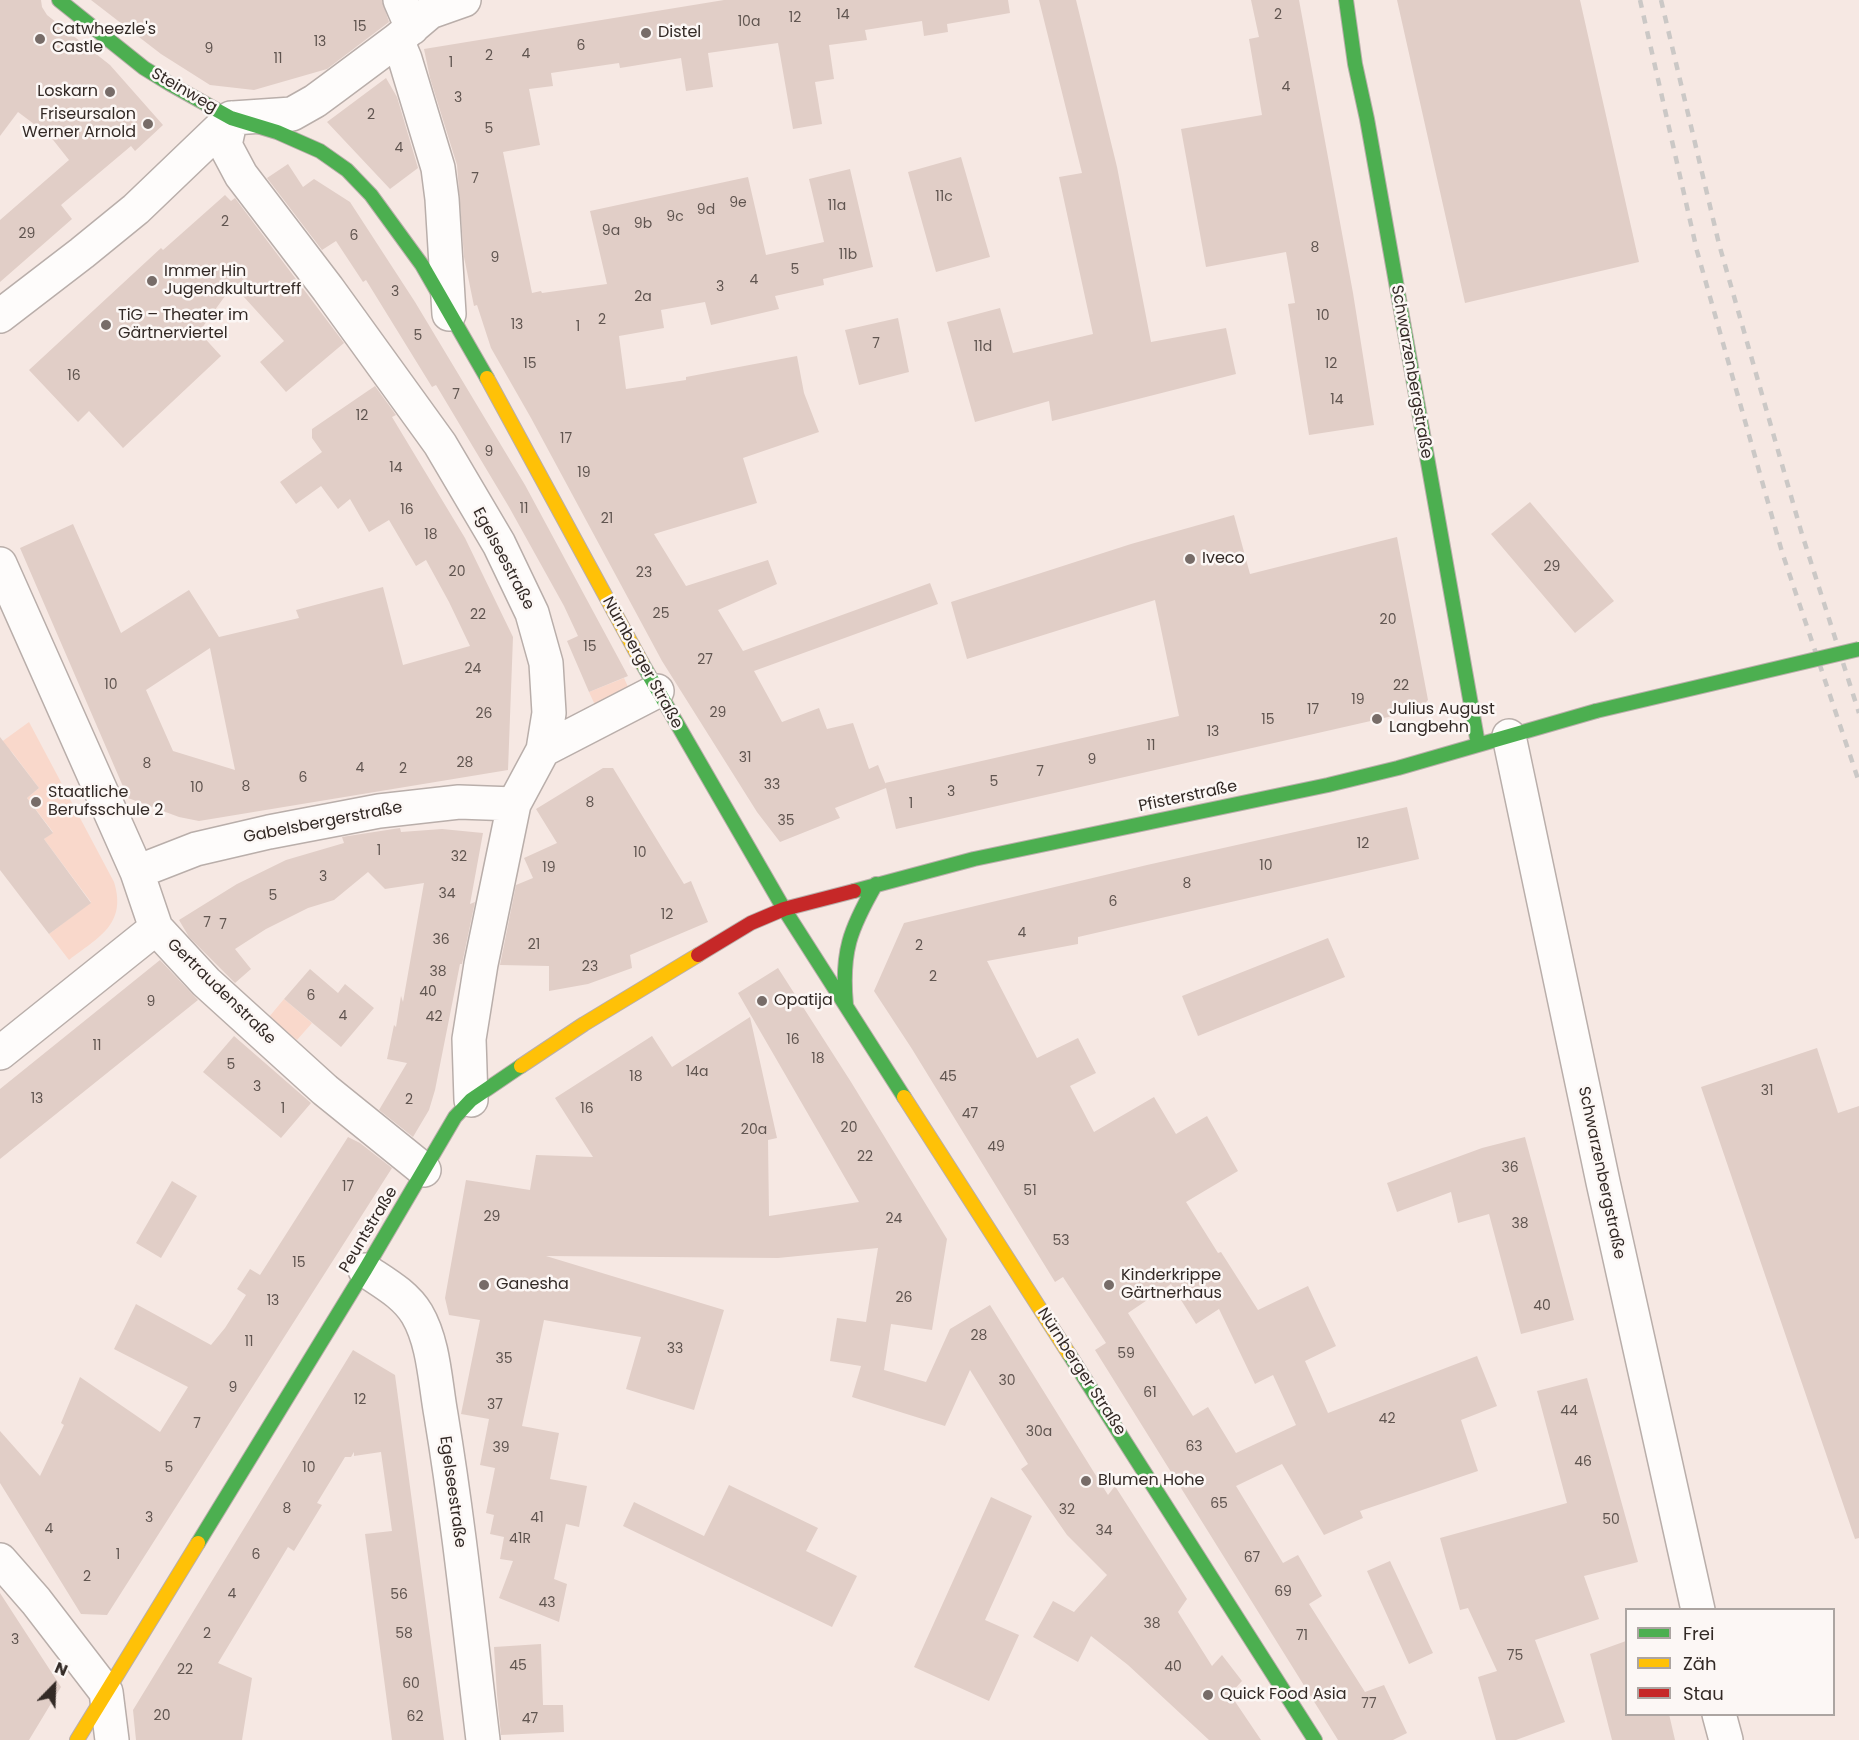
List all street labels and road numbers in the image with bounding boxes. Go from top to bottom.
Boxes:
street label: Steinweg [148,64,220,118]
street label: Schwarzenbergstraße [1386,284,1436,460]
street label: Egelseestraße [468,505,538,613]
street label: Nürnberger Straße [598,594,686,732]
street label: Pfisterstraße [1137,777,1239,817]
street label: Gabelsbergerstraße [242,798,404,848]
street label: Gertraudenstraße [163,935,279,1049]
street label: Schwarzenbergstraße [1573,1085,1629,1261]
street label: Peuntstraße [336,1183,402,1277]
street label: Nürnberger Straße [1033,1305,1129,1439]
street label: Egelseestraße [435,1435,469,1549]

